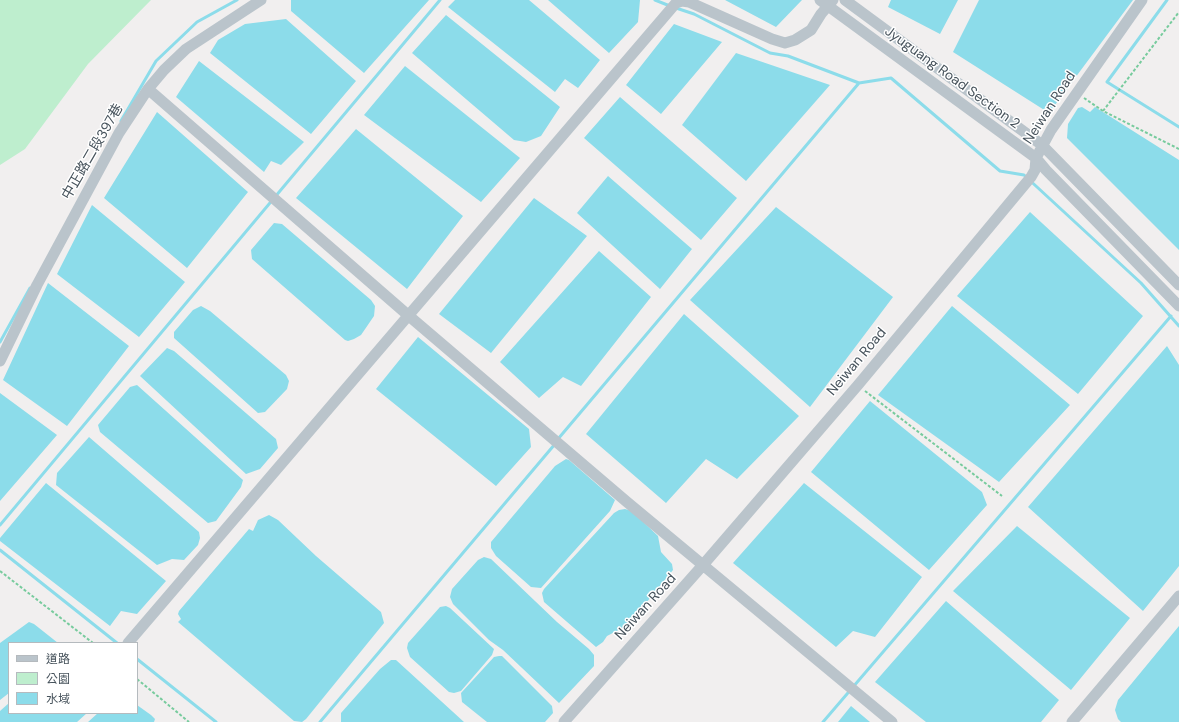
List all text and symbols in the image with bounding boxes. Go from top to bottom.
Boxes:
street label: Jyuguang Road Section 2 [881,23,1023,133]
street label: Neiwan Road [1020,68,1080,148]
street label: 中正路二段397巷 [59,101,127,203]
street label: Neiwan Road [824,325,890,399]
street label: Neiwan Road [612,570,680,644]
legend [8,642,138,714]
text: 道路 [46,651,70,667]
text: 公園 [46,671,70,687]
text: 水域 [46,691,70,707]

